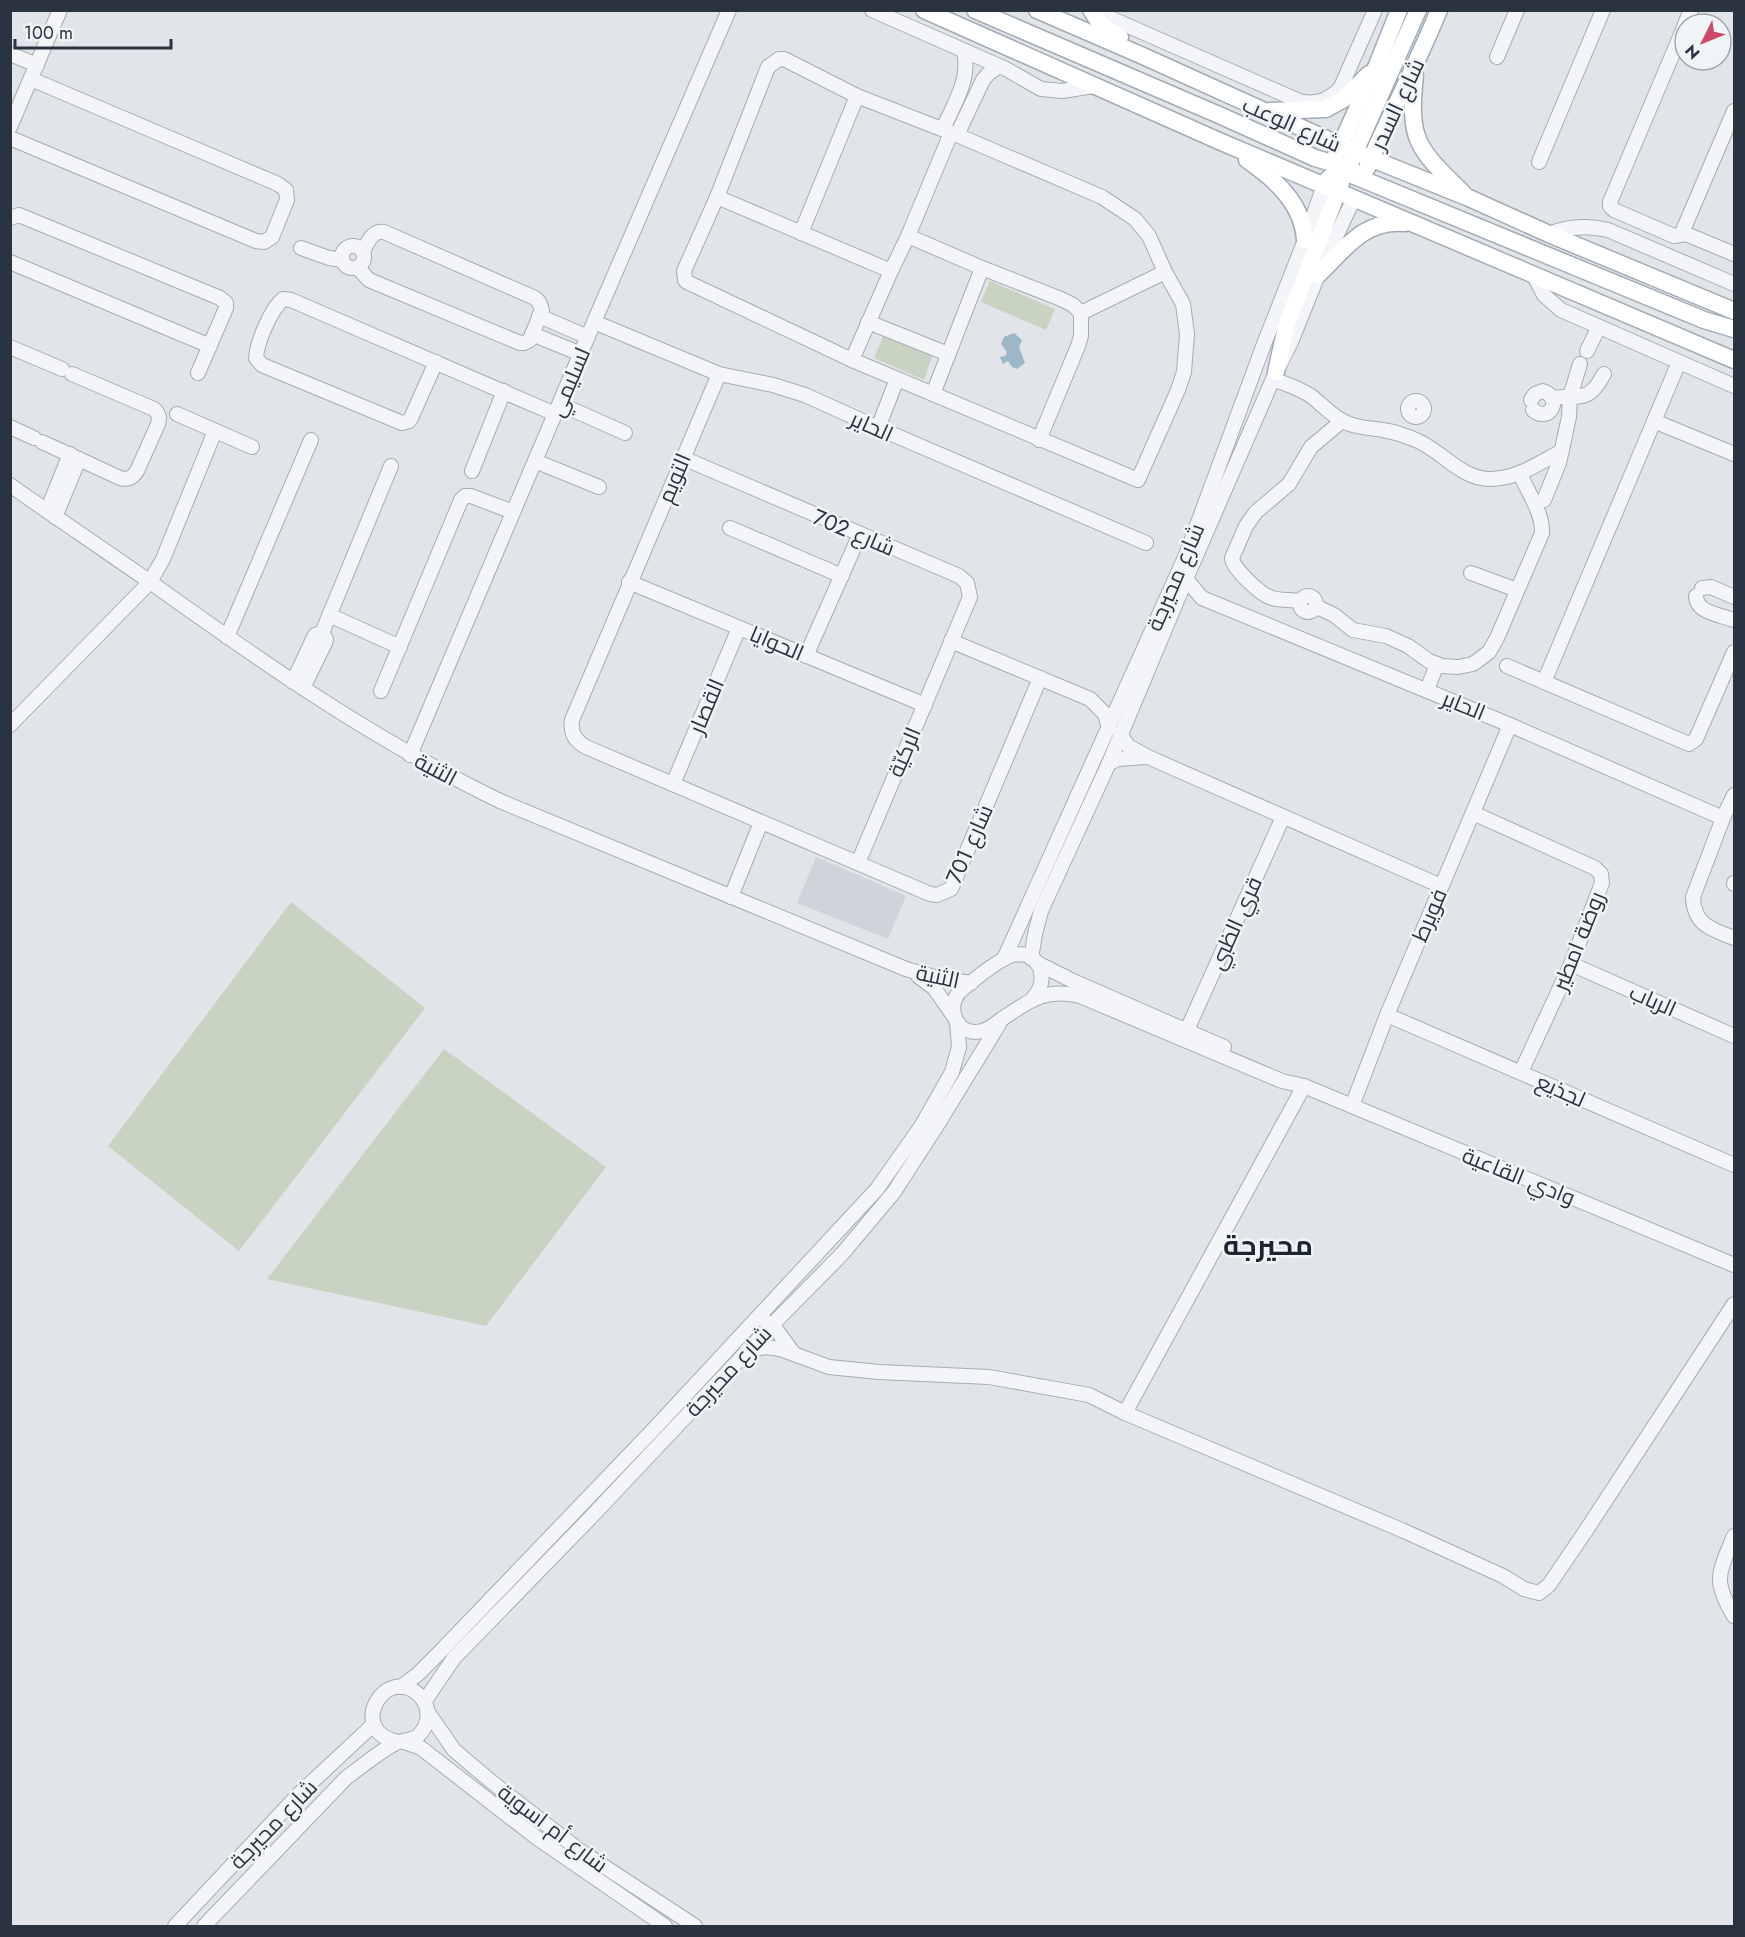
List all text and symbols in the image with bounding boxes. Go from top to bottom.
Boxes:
scale bar [15,12,171,50]
north arrow [1673,12,1733,72]
text: 100 m [24,20,73,46]
text: N [1680,39,1705,64]
street label: شارع السدر [1361,53,1432,157]
street label: شارع الوعب [1238,88,1346,160]
street label: لسليمي [540,342,599,422]
street label: الحاير [843,402,899,450]
street label: التويم [649,448,699,508]
street label: شارع 702 [808,500,900,564]
street label: شارع محيرجة [1138,518,1212,636]
street label: الحوايا [745,617,809,669]
street label: القصار [679,673,732,740]
street label: الحاير [1436,681,1490,728]
street label: الركيّة [879,722,929,782]
street label: الثنية [409,745,463,793]
street label: شارع 701 [937,799,1001,889]
street label: قري الظبي [1200,871,1271,975]
street label: فويرط [1403,883,1455,947]
street label: روضة امطير [1543,886,1612,997]
street label: الثنية [913,956,963,996]
street label: الرباب [1624,976,1682,1024]
street label: لجذيع [1531,1065,1591,1115]
street label: وادي القاعية [1457,1139,1580,1214]
district label: محيرجة [1223,1225,1313,1266]
street label: شارع محيرجة [677,1318,779,1424]
street label: شارع محيرجة [222,1772,324,1876]
street label: شارع أم اسوية [491,1776,615,1880]

